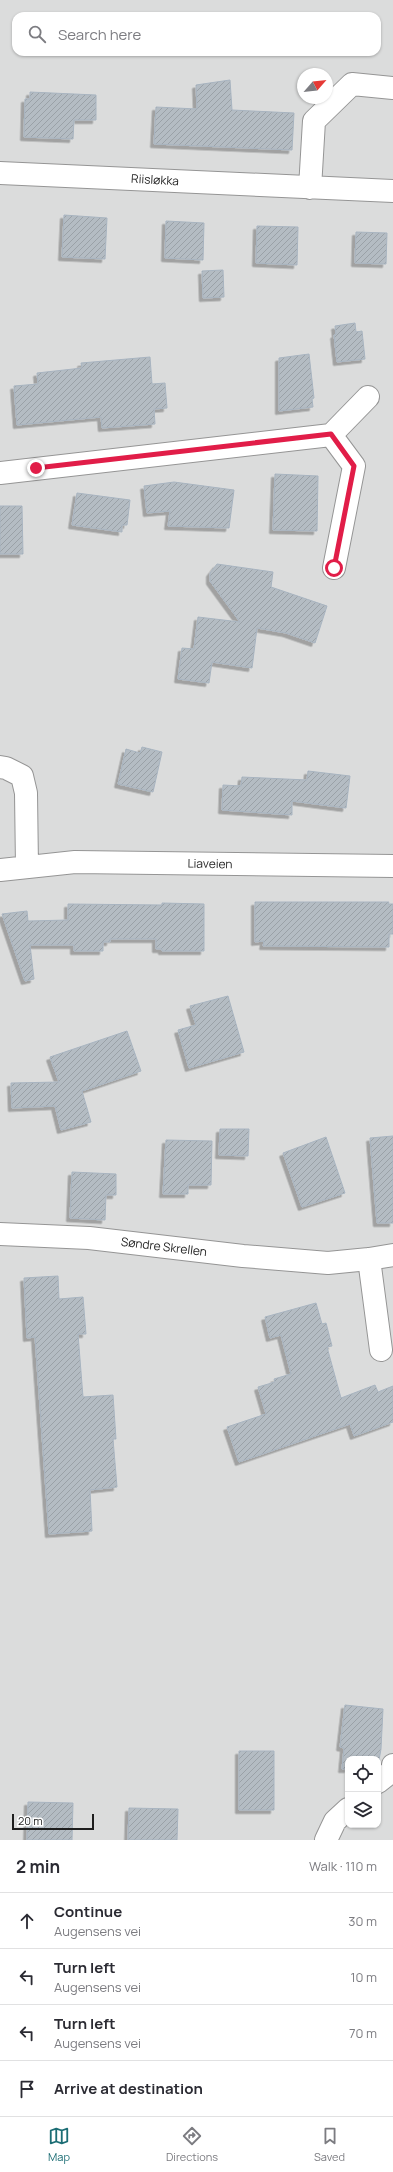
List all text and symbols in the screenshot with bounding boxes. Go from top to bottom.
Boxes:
search box [12,12,381,56]
icon: search [26,23,48,45]
text: Search here [58,24,141,45]
north arrow [297,68,333,104]
street label: Riisløkka [131,170,179,189]
route end [27,459,45,477]
route start [325,559,343,577]
street label: Liaveien [187,855,233,872]
street label: Søndre Skrellen [120,1233,208,1260]
map controls [345,1756,381,1828]
button: locate [345,1756,381,1792]
button: layers [345,1792,381,1828]
scale bar [12,1812,94,1831]
text: 20 m [18,1813,43,1828]
text: 2 min [16,1855,60,1878]
text: Walk · 110 m [309,1857,377,1875]
text: Continue [54,1901,122,1922]
icon: ahead [16,1910,38,1932]
text: 30 m [348,1912,377,1930]
text: Augensens vei [54,1922,141,1940]
text: Turn left [54,1957,116,1978]
icon: left [16,1966,38,1988]
text: 10 m [350,1968,377,1986]
text: Augensens vei [54,1978,141,1996]
text: Turn left [54,2013,116,2034]
icon: left [16,2022,38,2044]
text: 70 m [349,2024,377,2042]
text: Augensens vei [54,2034,141,2052]
icon: arrive [16,2078,38,2100]
text: Arrive at destination [54,2078,203,2099]
tab: Map [48,2125,70,2164]
tab: Directions [166,2125,218,2164]
tab: Saved [314,2125,345,2164]

